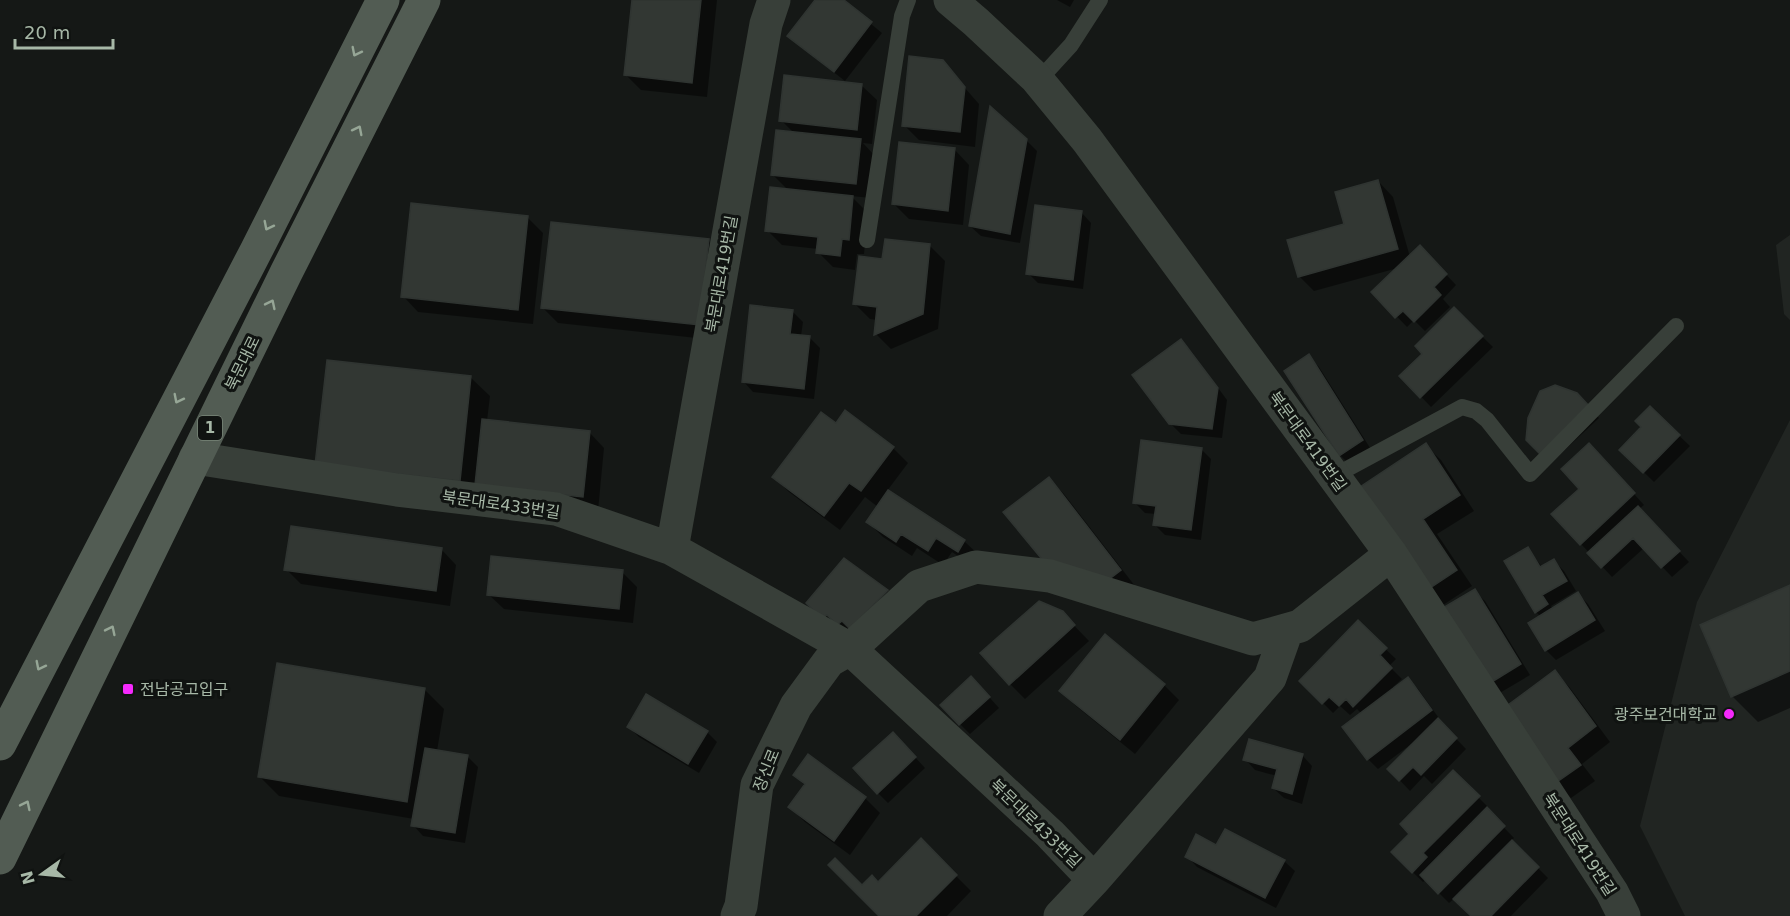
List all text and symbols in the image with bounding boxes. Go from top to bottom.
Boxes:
scale bar [15,12,112,50]
text: 20 m [24,22,70,43]
one-way arrow [352,46,363,57]
one-way arrow [351,125,363,136]
street label: 북문대로419번길 [702,214,741,334]
one-way arrow [264,220,275,230]
one-way arrow [263,299,275,310]
street label: 북문대로 [221,332,264,394]
street label: 북문대로419번길 [1265,388,1350,495]
one-way arrow [174,393,186,404]
road number: 1 [198,416,222,440]
street label: 북문대로433번길 [441,487,561,522]
one-way arrow [104,626,116,637]
one-way arrow [36,659,48,670]
place label: 전남공고입구 [140,680,228,699]
marker: 전남공고입구 [121,682,135,696]
place label: 광주보건대학교 [1614,705,1717,724]
marker: 광주보건대학교 [1722,707,1736,721]
street label: 장신로 [749,746,784,794]
street label: 북문대로433번길 [986,775,1085,871]
street label: 북문대로419번길 [1539,789,1620,899]
one-way arrow [18,801,30,812]
north arrow [12,844,72,904]
text: N [17,869,39,887]

